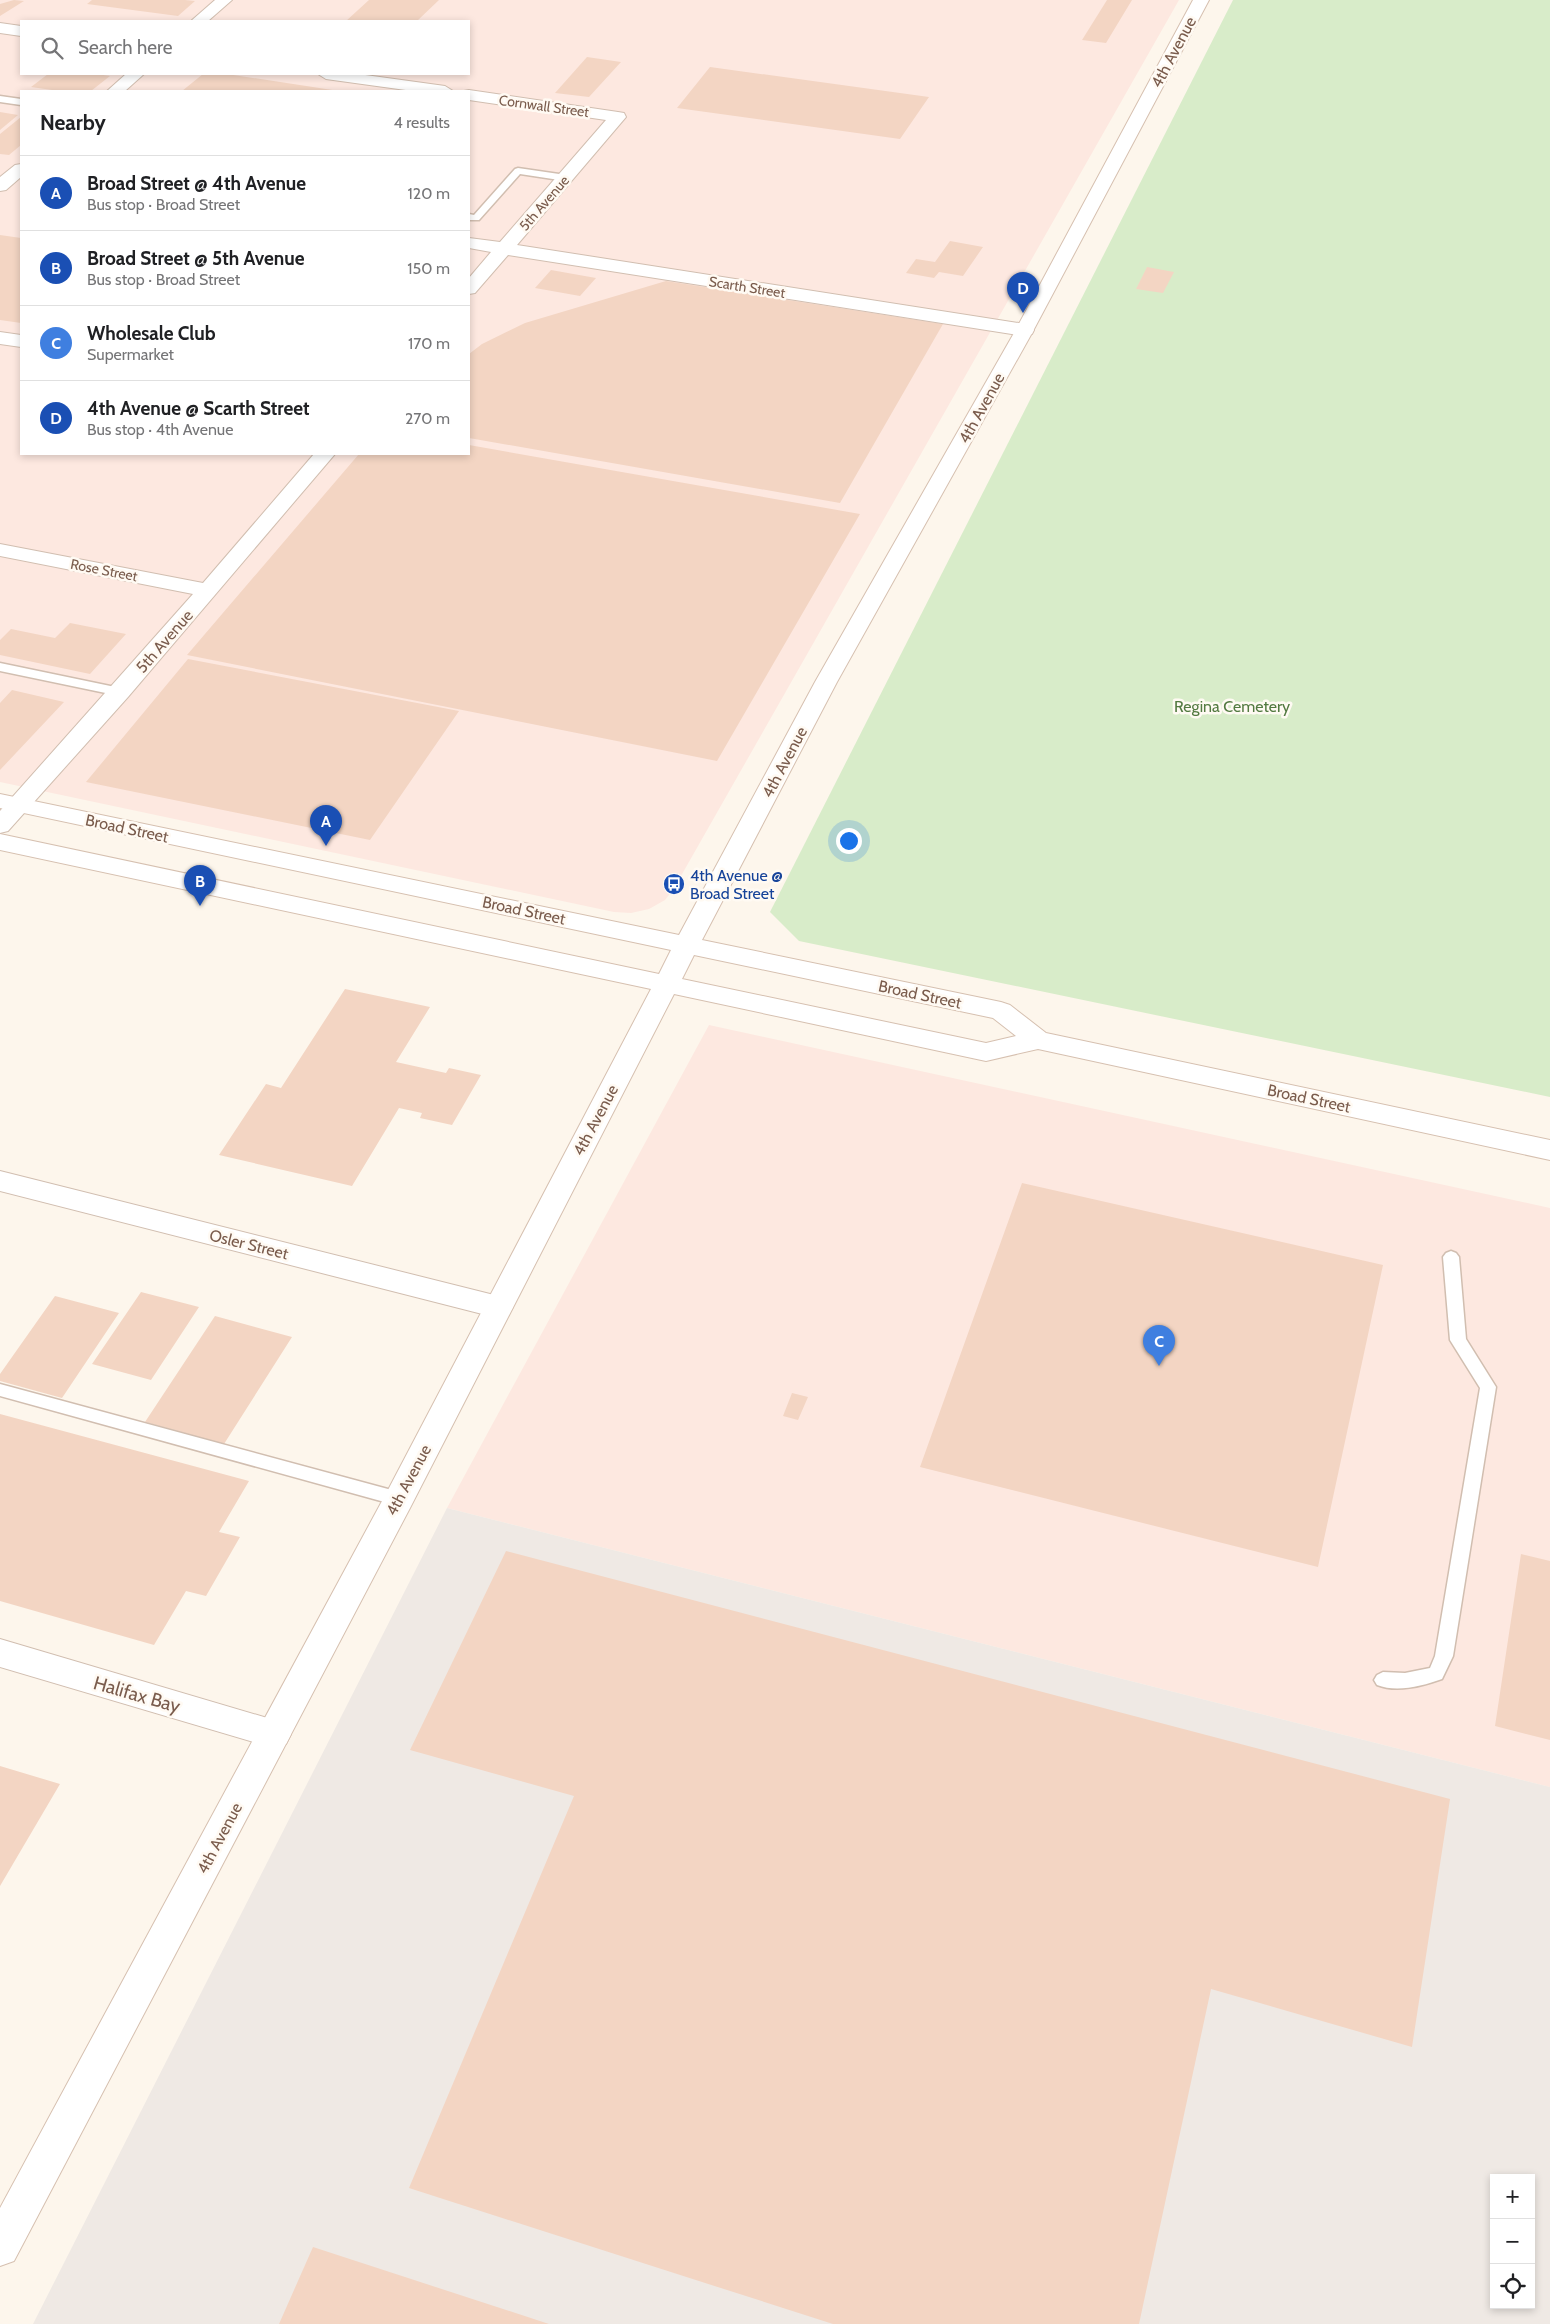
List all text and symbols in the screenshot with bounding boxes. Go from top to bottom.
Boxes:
street label: 4th Avenue [1147,13,1200,91]
search box [20,20,470,75]
icon: search [38,34,66,62]
text: Search here [78,36,172,59]
street label: Cornwall Street [498,91,590,121]
text: Nearby [40,110,106,135]
text: 4 results [393,113,450,132]
text: Broad Street @ 4th Avenue [87,172,306,195]
street label: 5th Avenue [515,172,573,234]
text: A [51,184,61,203]
text: 120 m [408,184,450,203]
text: Bus stop · Broad Street [87,195,240,214]
text: Broad Street @ 5th Avenue [87,247,305,270]
text: B [51,259,61,278]
text: 150 m [407,259,450,278]
text: Bus stop · Broad Street [87,270,240,289]
street label: Scarth Street [708,272,787,302]
pin: D [1007,272,1039,313]
text: Wholesale Club [87,322,216,345]
text: C [51,334,61,353]
text: 170 m [408,334,450,353]
text: Supermarket [87,345,174,364]
street label: 4th Avenue [954,370,1009,447]
text: 4th Avenue @ Scarth Street [87,397,310,420]
text: D [50,409,62,428]
text: 270 m [405,409,450,428]
text: Bus stop · 4th Avenue [87,420,233,439]
street label: Rose Street [69,555,139,585]
street label: 5th Avenue [132,606,197,677]
park label: Regina Cemetery [1174,697,1290,716]
street label: 4th Avenue [758,723,811,801]
pin: A [310,805,342,846]
street label: Broad Street [84,810,171,847]
your location [836,828,862,854]
pin: B [184,865,216,906]
place label: 4th Avenue @ Broad Street [690,866,783,903]
bus stop icon: 4th Avenue @ Broad Street [662,872,686,896]
street label: Broad Street [481,892,568,929]
street label: Broad Street [877,976,964,1013]
street label: Broad Street [1266,1080,1353,1117]
street label: 4th Avenue [569,1081,622,1159]
street label: Osler Street [208,1226,291,1264]
pin: C [1143,1325,1175,1366]
street label: 4th Avenue [382,1441,435,1519]
street label: Halifax Bay [91,1671,183,1718]
street label: 4th Avenue [193,1799,246,1877]
map controls [1490,2174,1535,2309]
button: + [1490,2174,1535,2219]
button: − [1490,2219,1535,2264]
button: locate [1490,2264,1535,2309]

